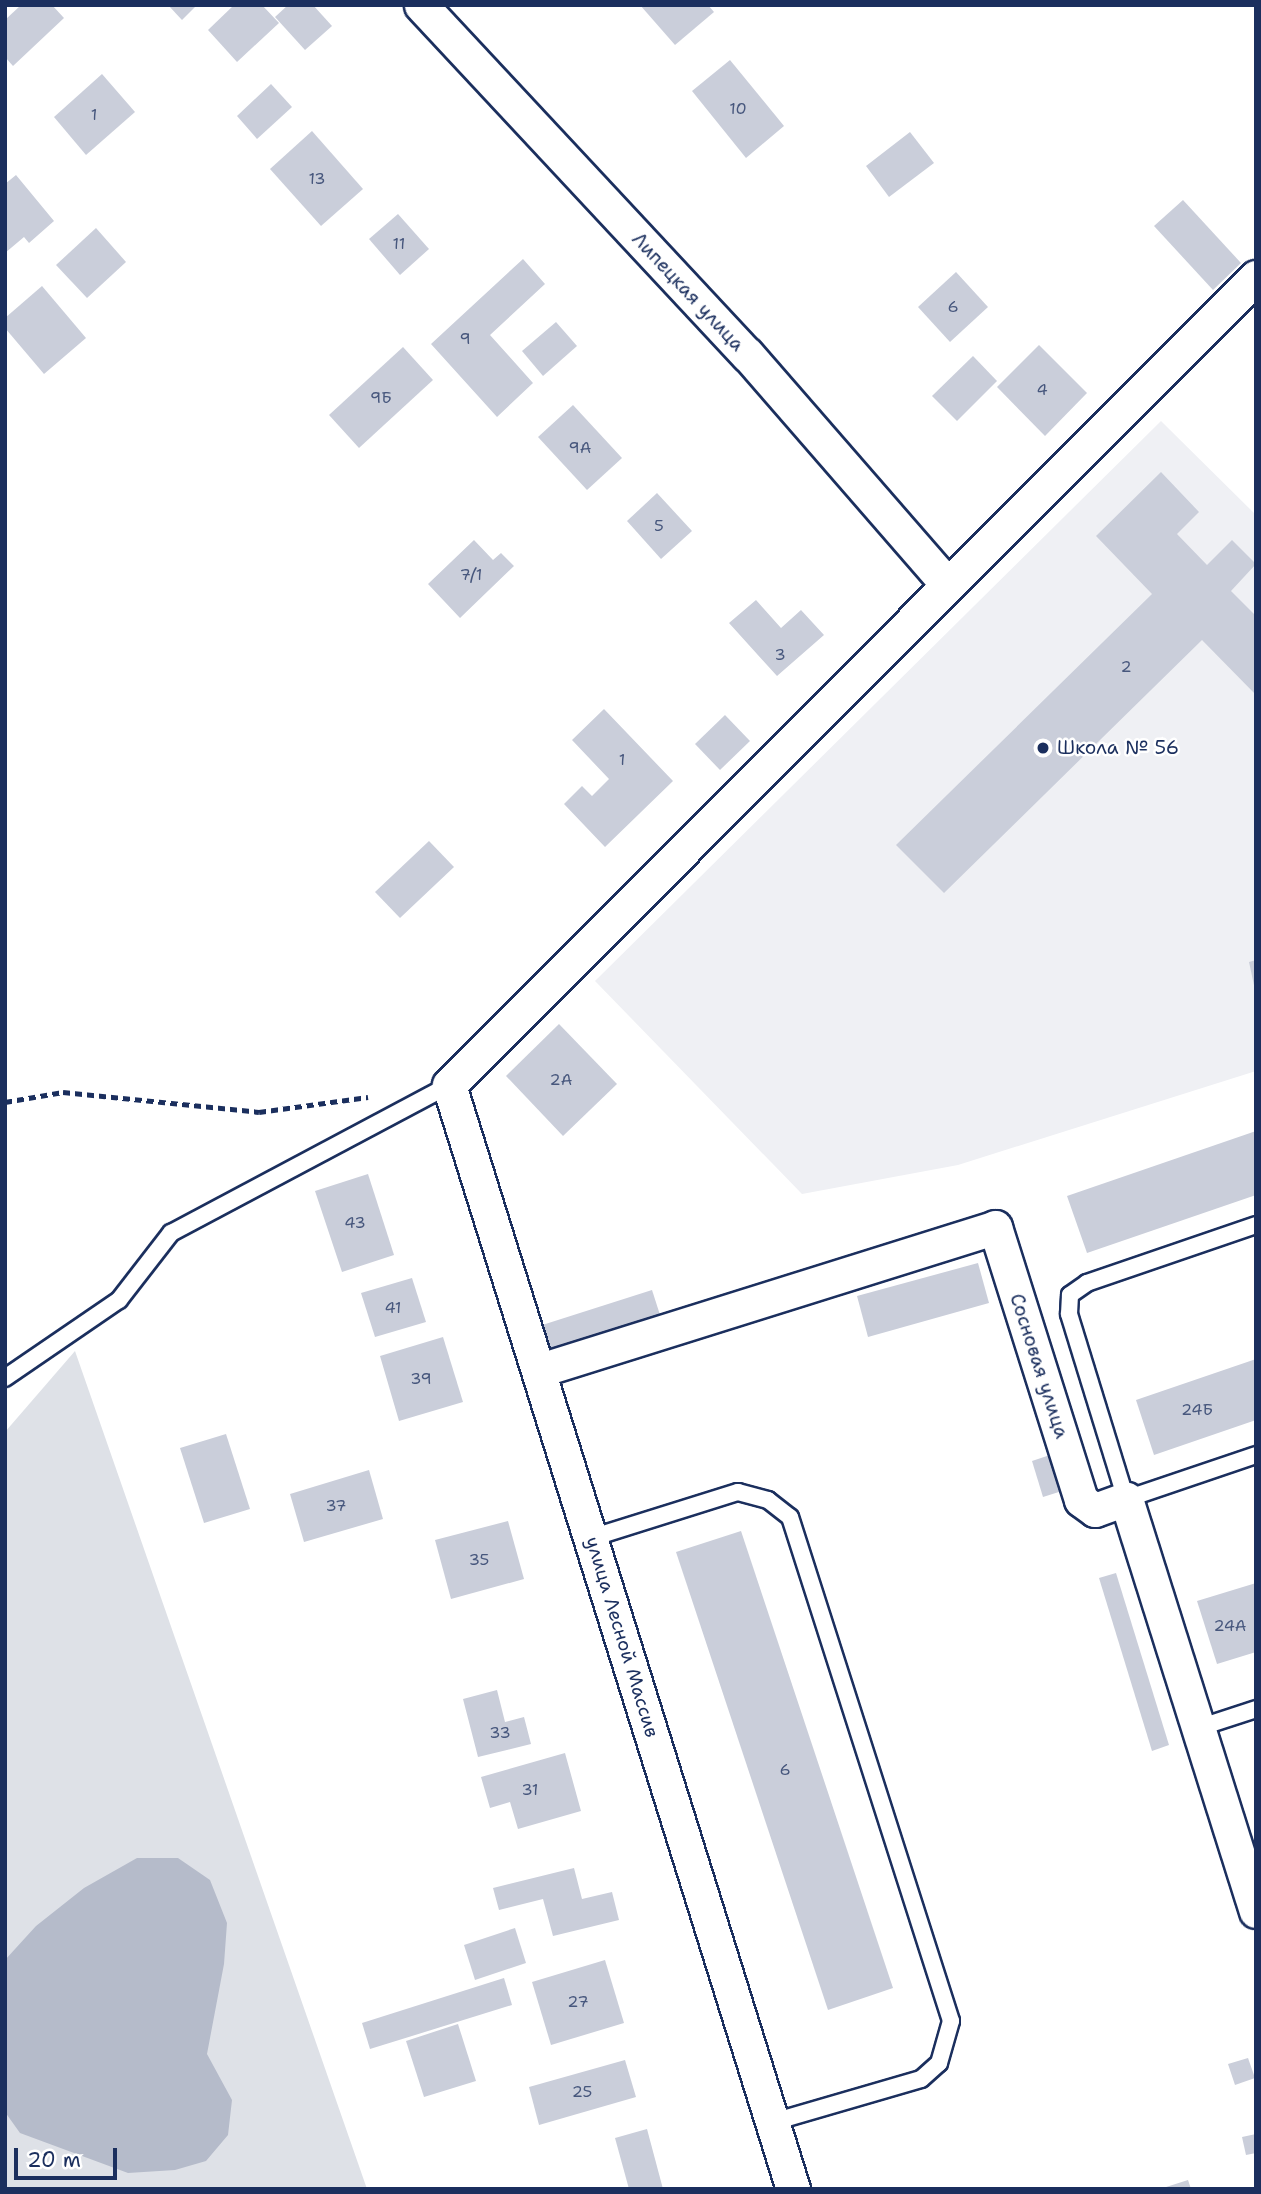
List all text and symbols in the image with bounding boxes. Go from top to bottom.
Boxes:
house number: 10 [729,99,747,119]
house number: 1 [91,105,97,125]
house number: 13 [308,169,326,189]
street label: Липецкая улица [627,228,749,356]
house number: 11 [393,234,405,254]
house number: 6 [947,297,959,317]
house number: 9 [459,329,471,349]
house number: 4 [1036,380,1048,400]
house number: 9Б [370,388,392,408]
house number: 9А [569,438,591,458]
house number: 5 [654,516,664,536]
house number: 7/1 [460,565,482,585]
house number: 3 [774,645,786,665]
house number: 2 [1120,657,1132,677]
place label: Школа № 56 [1057,737,1179,759]
marker: Школа № 56 [1035,740,1051,756]
house number: 1 [619,750,625,770]
house number: 2А [550,1070,572,1090]
house number: 43 [344,1213,366,1233]
street label: Сосновая улица [1005,1291,1073,1441]
house number: 41 [384,1298,402,1318]
house number: 39 [410,1369,432,1389]
house number: 24Б [1181,1400,1213,1420]
house number: 37 [325,1496,347,1516]
street label: улица Лесной Массив [581,1534,663,1740]
house number: 35 [469,1550,489,1570]
house number: 24А [1214,1616,1246,1636]
house number: 33 [489,1723,511,1743]
house number: 6 [779,1760,791,1780]
house number: 31 [521,1780,539,1800]
house number: 27 [567,1992,589,2012]
house number: 25 [572,2082,592,2102]
scale bar [18,2134,121,2178]
text: 20 m [27,2146,81,2174]

